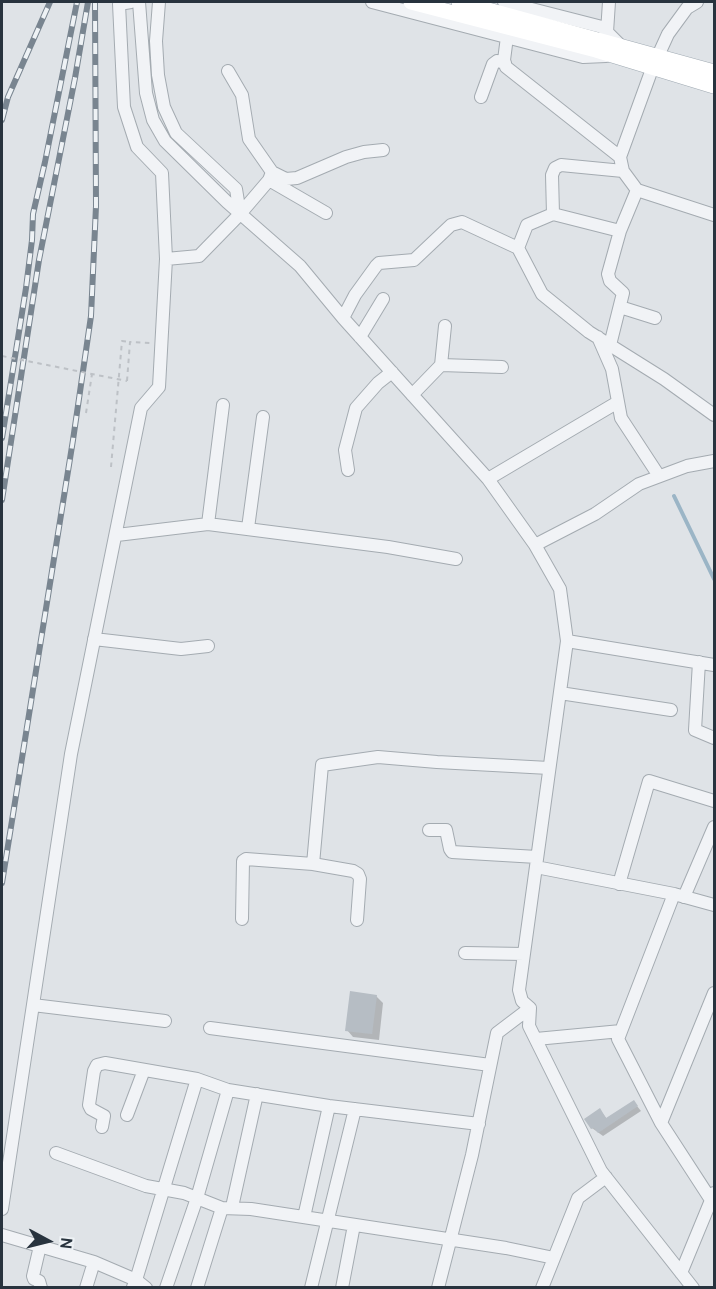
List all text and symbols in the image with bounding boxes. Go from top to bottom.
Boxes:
north arrow [18,1211,78,1271]
text: N [56,1236,76,1250]

